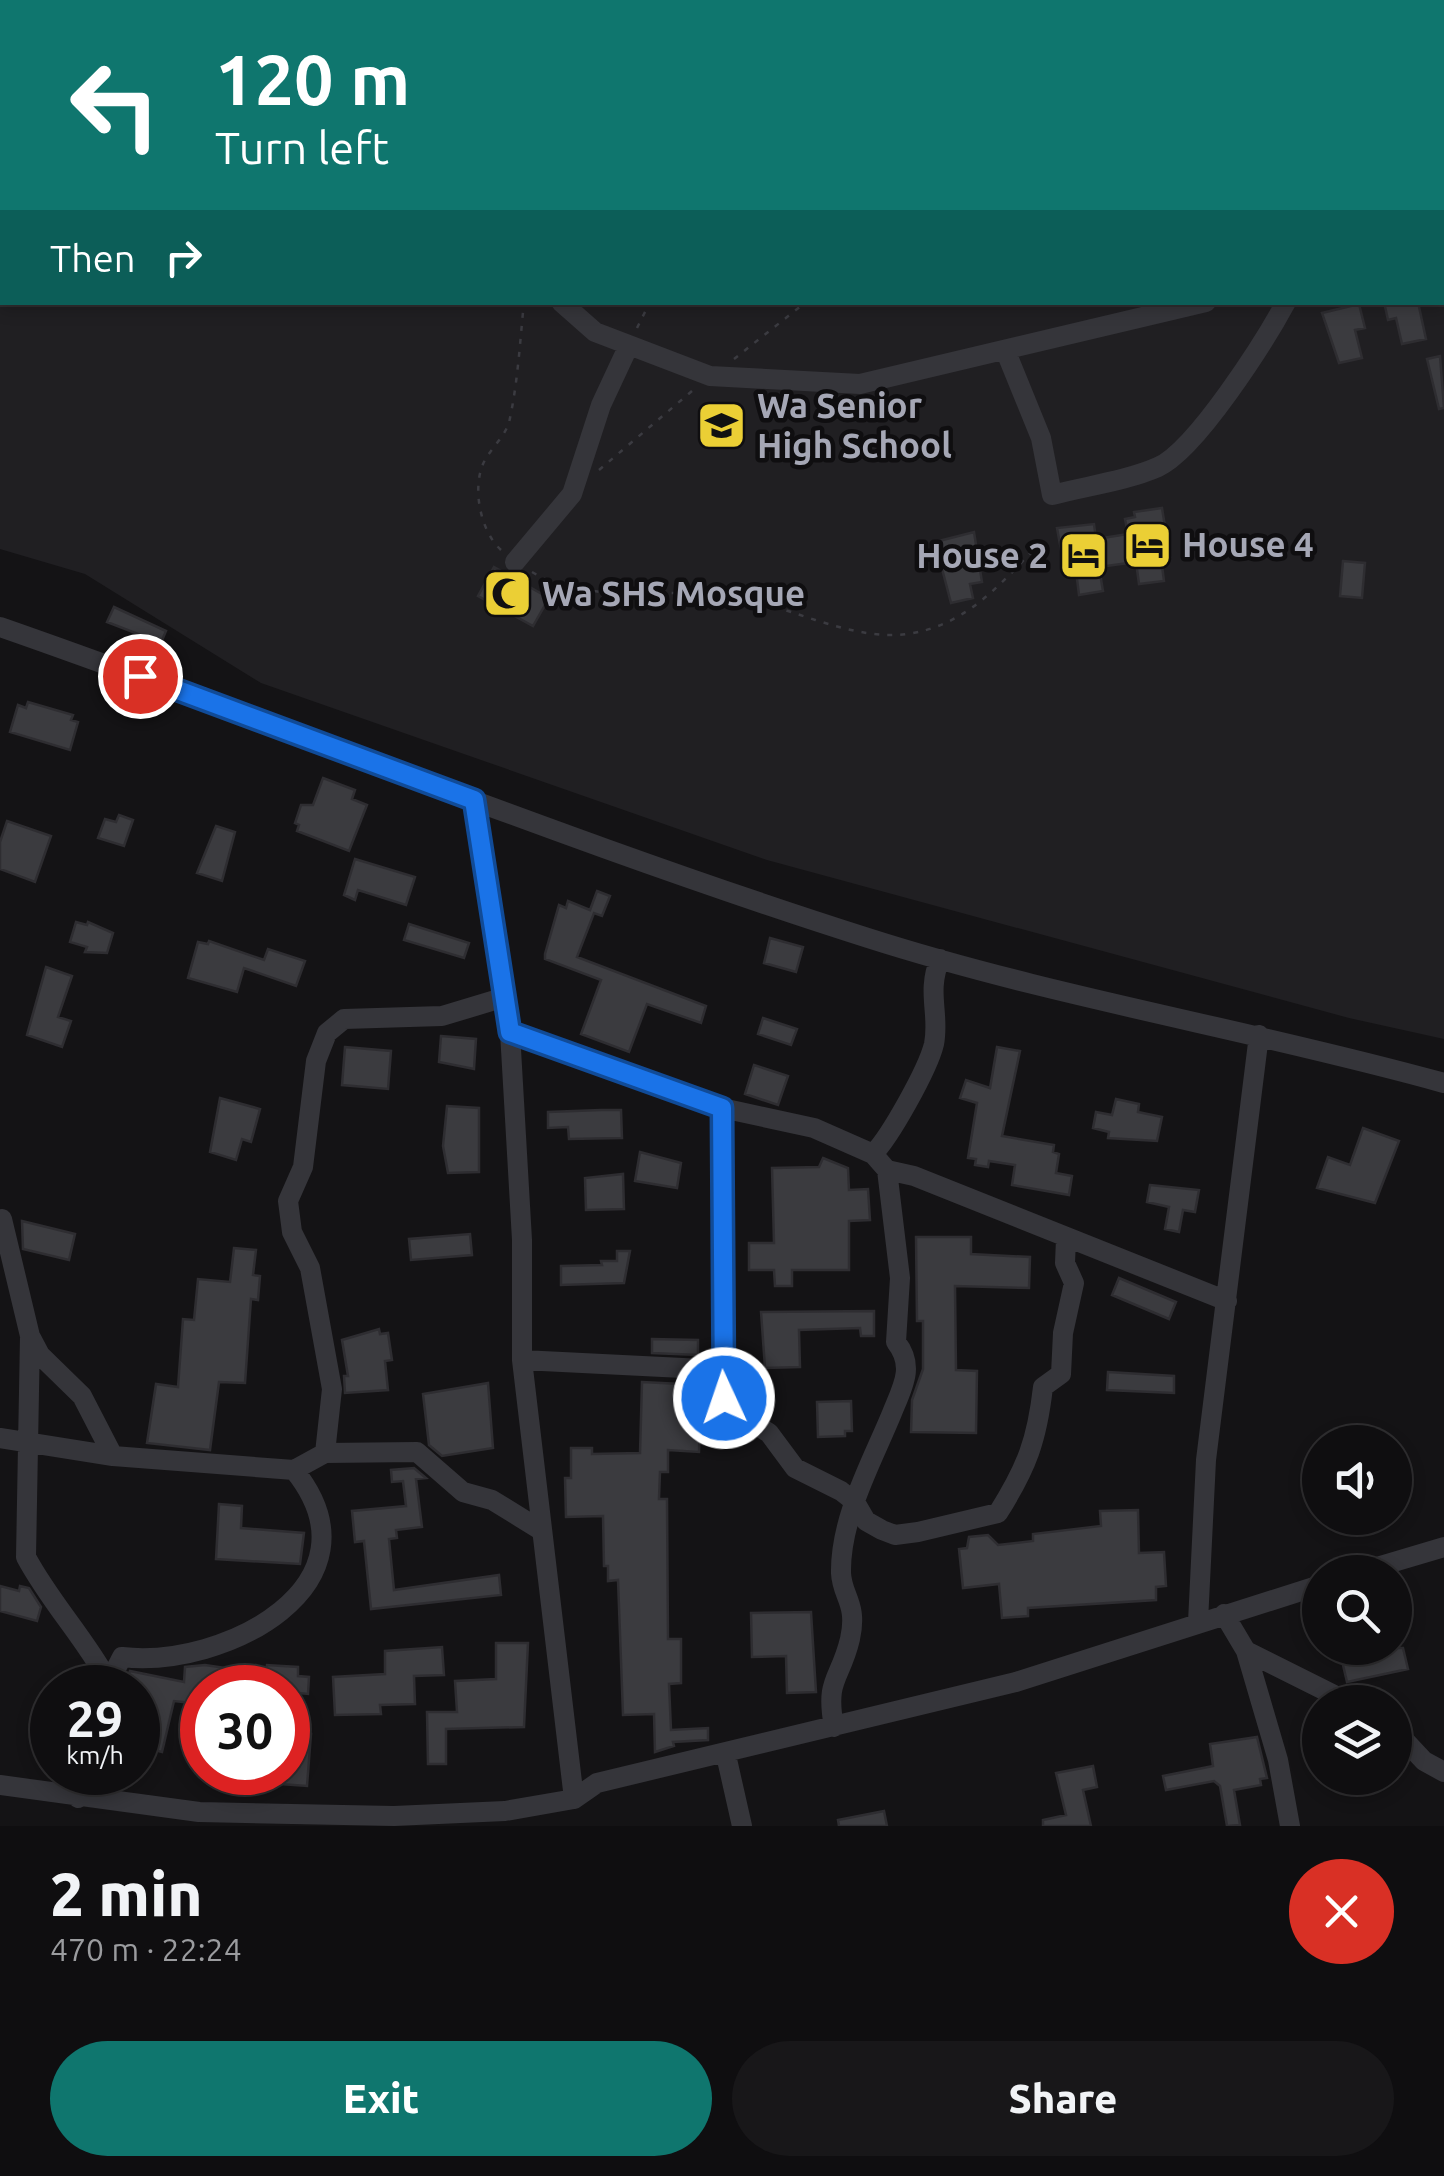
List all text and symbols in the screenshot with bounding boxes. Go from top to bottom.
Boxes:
icon: left [50,40,180,170]
text: 120 m [215,40,410,118]
text: Turn left [215,122,389,173]
icon: right [156,230,211,285]
text: Then [50,237,136,279]
place label: Wa Senior High School [757,385,952,465]
school or university icon: Wa Senior High School [696,400,748,452]
hotel icon: House 4 [1121,519,1173,571]
place label: House 4 [1182,524,1314,564]
hotel icon: House 2 [1057,530,1109,582]
place label: House 2 [916,535,1048,575]
mosque icon: Wa SHS Mosque [481,568,533,620]
place label: Wa SHS Mosque [542,573,805,613]
pin [98,634,183,719]
icon: arrive [113,649,168,704]
position arrow [672,1346,776,1450]
map controls [1302,1425,1412,1795]
button: sound [1302,1425,1412,1535]
button: search [1302,1555,1412,1665]
speed limit sign: 30 [180,1665,310,1795]
button: layers [1302,1685,1412,1795]
text: 29 [67,1690,123,1746]
text: km/h [66,1741,124,1769]
button: close [1289,1859,1394,1964]
text: 2 min [50,1860,203,1927]
text: 470 m · 22:24 [50,1931,242,1967]
button: Exit [50,2041,712,2156]
button: Share [732,2041,1394,2156]

